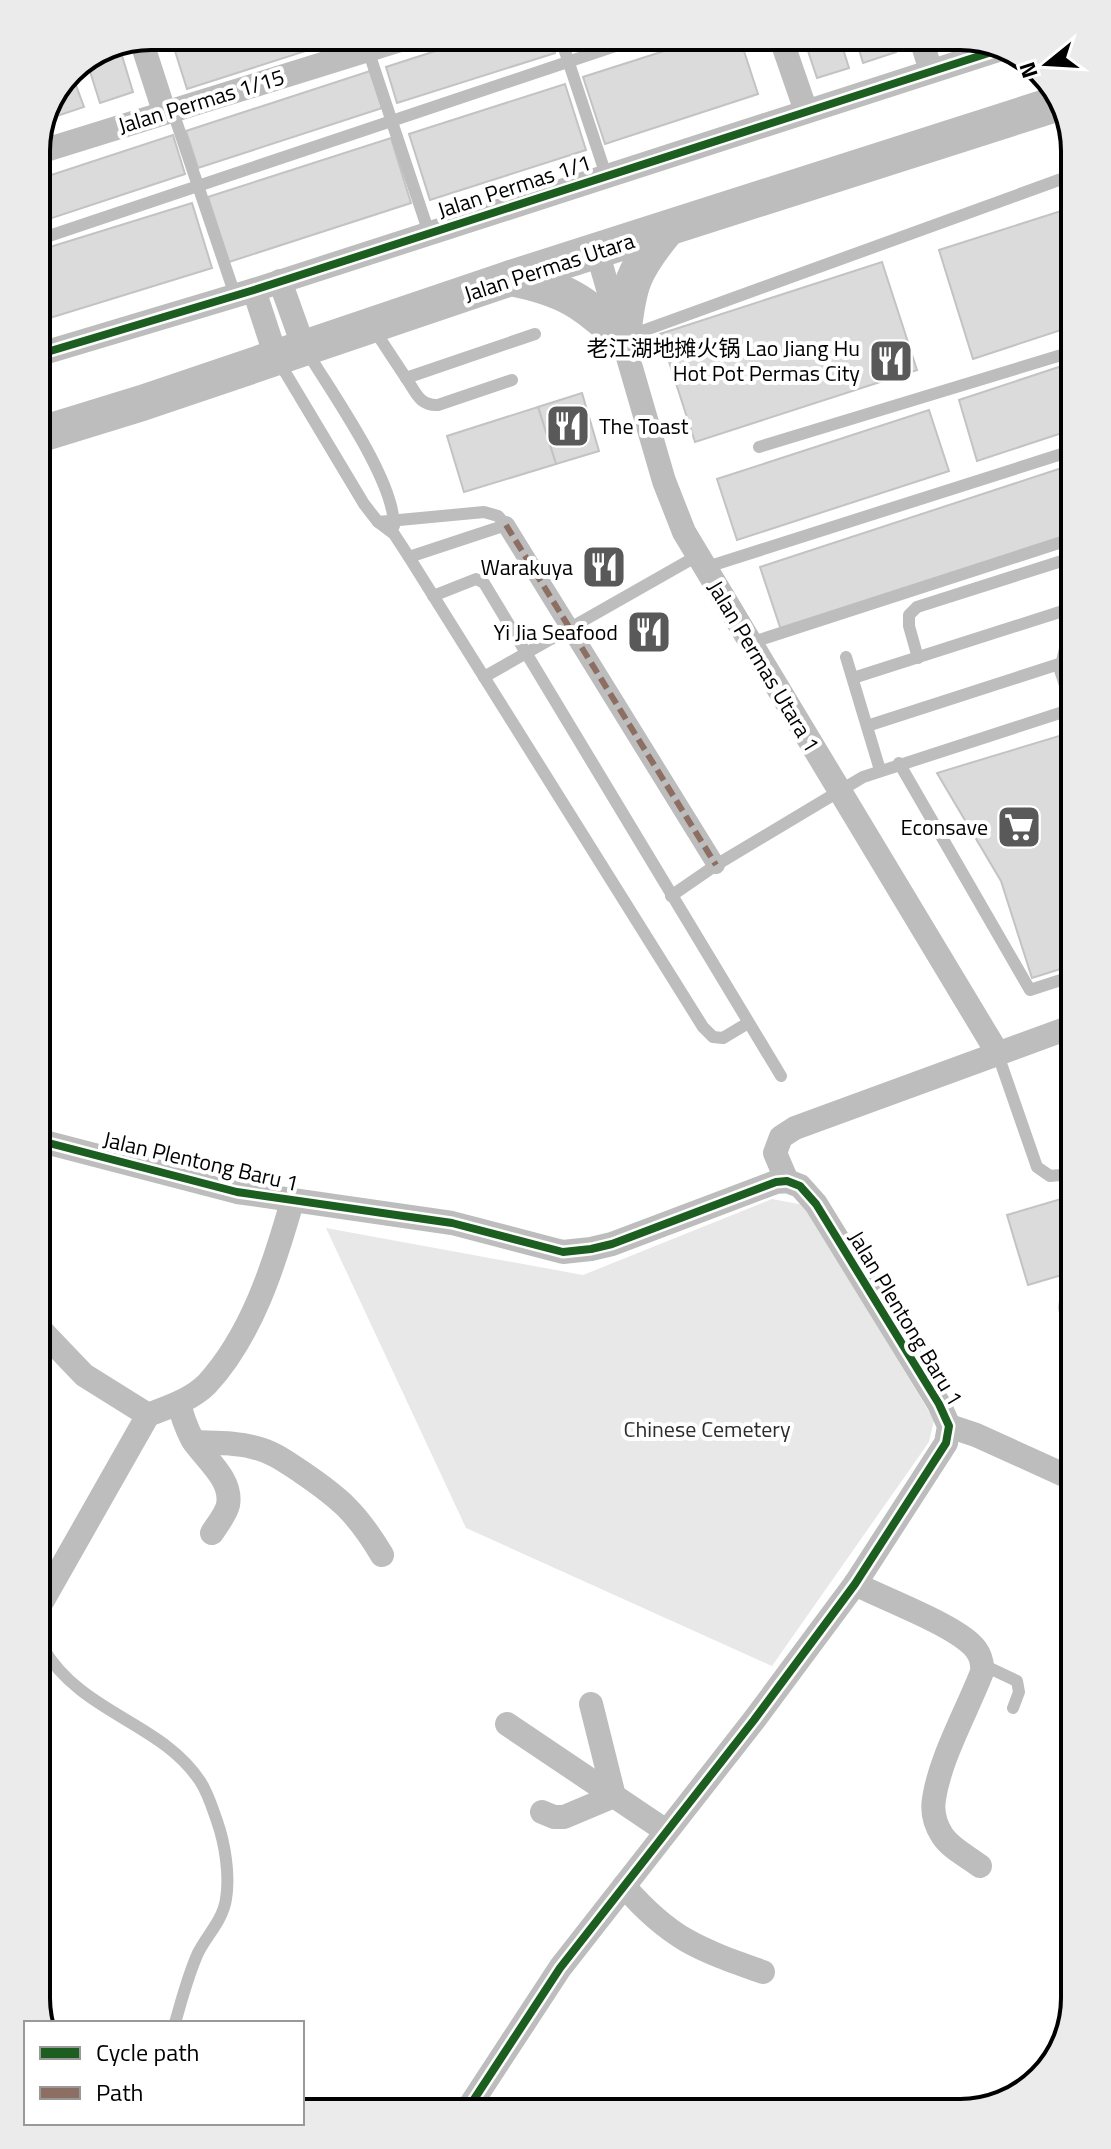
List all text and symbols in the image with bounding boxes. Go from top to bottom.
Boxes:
north arrow [1007,24,1087,104]
text: N [1009,58,1047,83]
street label: Jalan Permas 1/15 [114,60,288,142]
street label: Jalan Permas 1/1 [433,145,595,227]
street label: Jalan Permas Utara [459,223,639,311]
place label: 老江湖地摊火锅 Lao Jiang Hu Hot Pot Permas City [586,331,860,390]
restaurant icon: 老江湖地摊火锅 Lao Jiang Hu Hot Pot Permas City [867,337,915,385]
restaurant icon: The Toast [544,402,592,450]
place label: The Toast [599,409,689,443]
restaurant icon: Warakuya [580,543,628,591]
place label: Warakuya [481,550,573,584]
street label: Jalan Permas Utara 1 [699,574,829,758]
restaurant icon: Yi Jia Seafood [625,608,673,656]
place label: Yi Jia Seafood [493,615,618,649]
supermarket icon: Econsave [995,803,1043,851]
place label: Econsave [901,810,988,844]
street label: Jalan Plentong Baru 1 [100,1122,302,1200]
street label: Jalan Plentong Baru 1 [840,1224,972,1412]
park label: Chinese Cemetery [623,1412,791,1446]
legend [24,2021,304,2125]
text: Cycle path [96,2034,199,2070]
text: Path [96,2074,143,2110]

